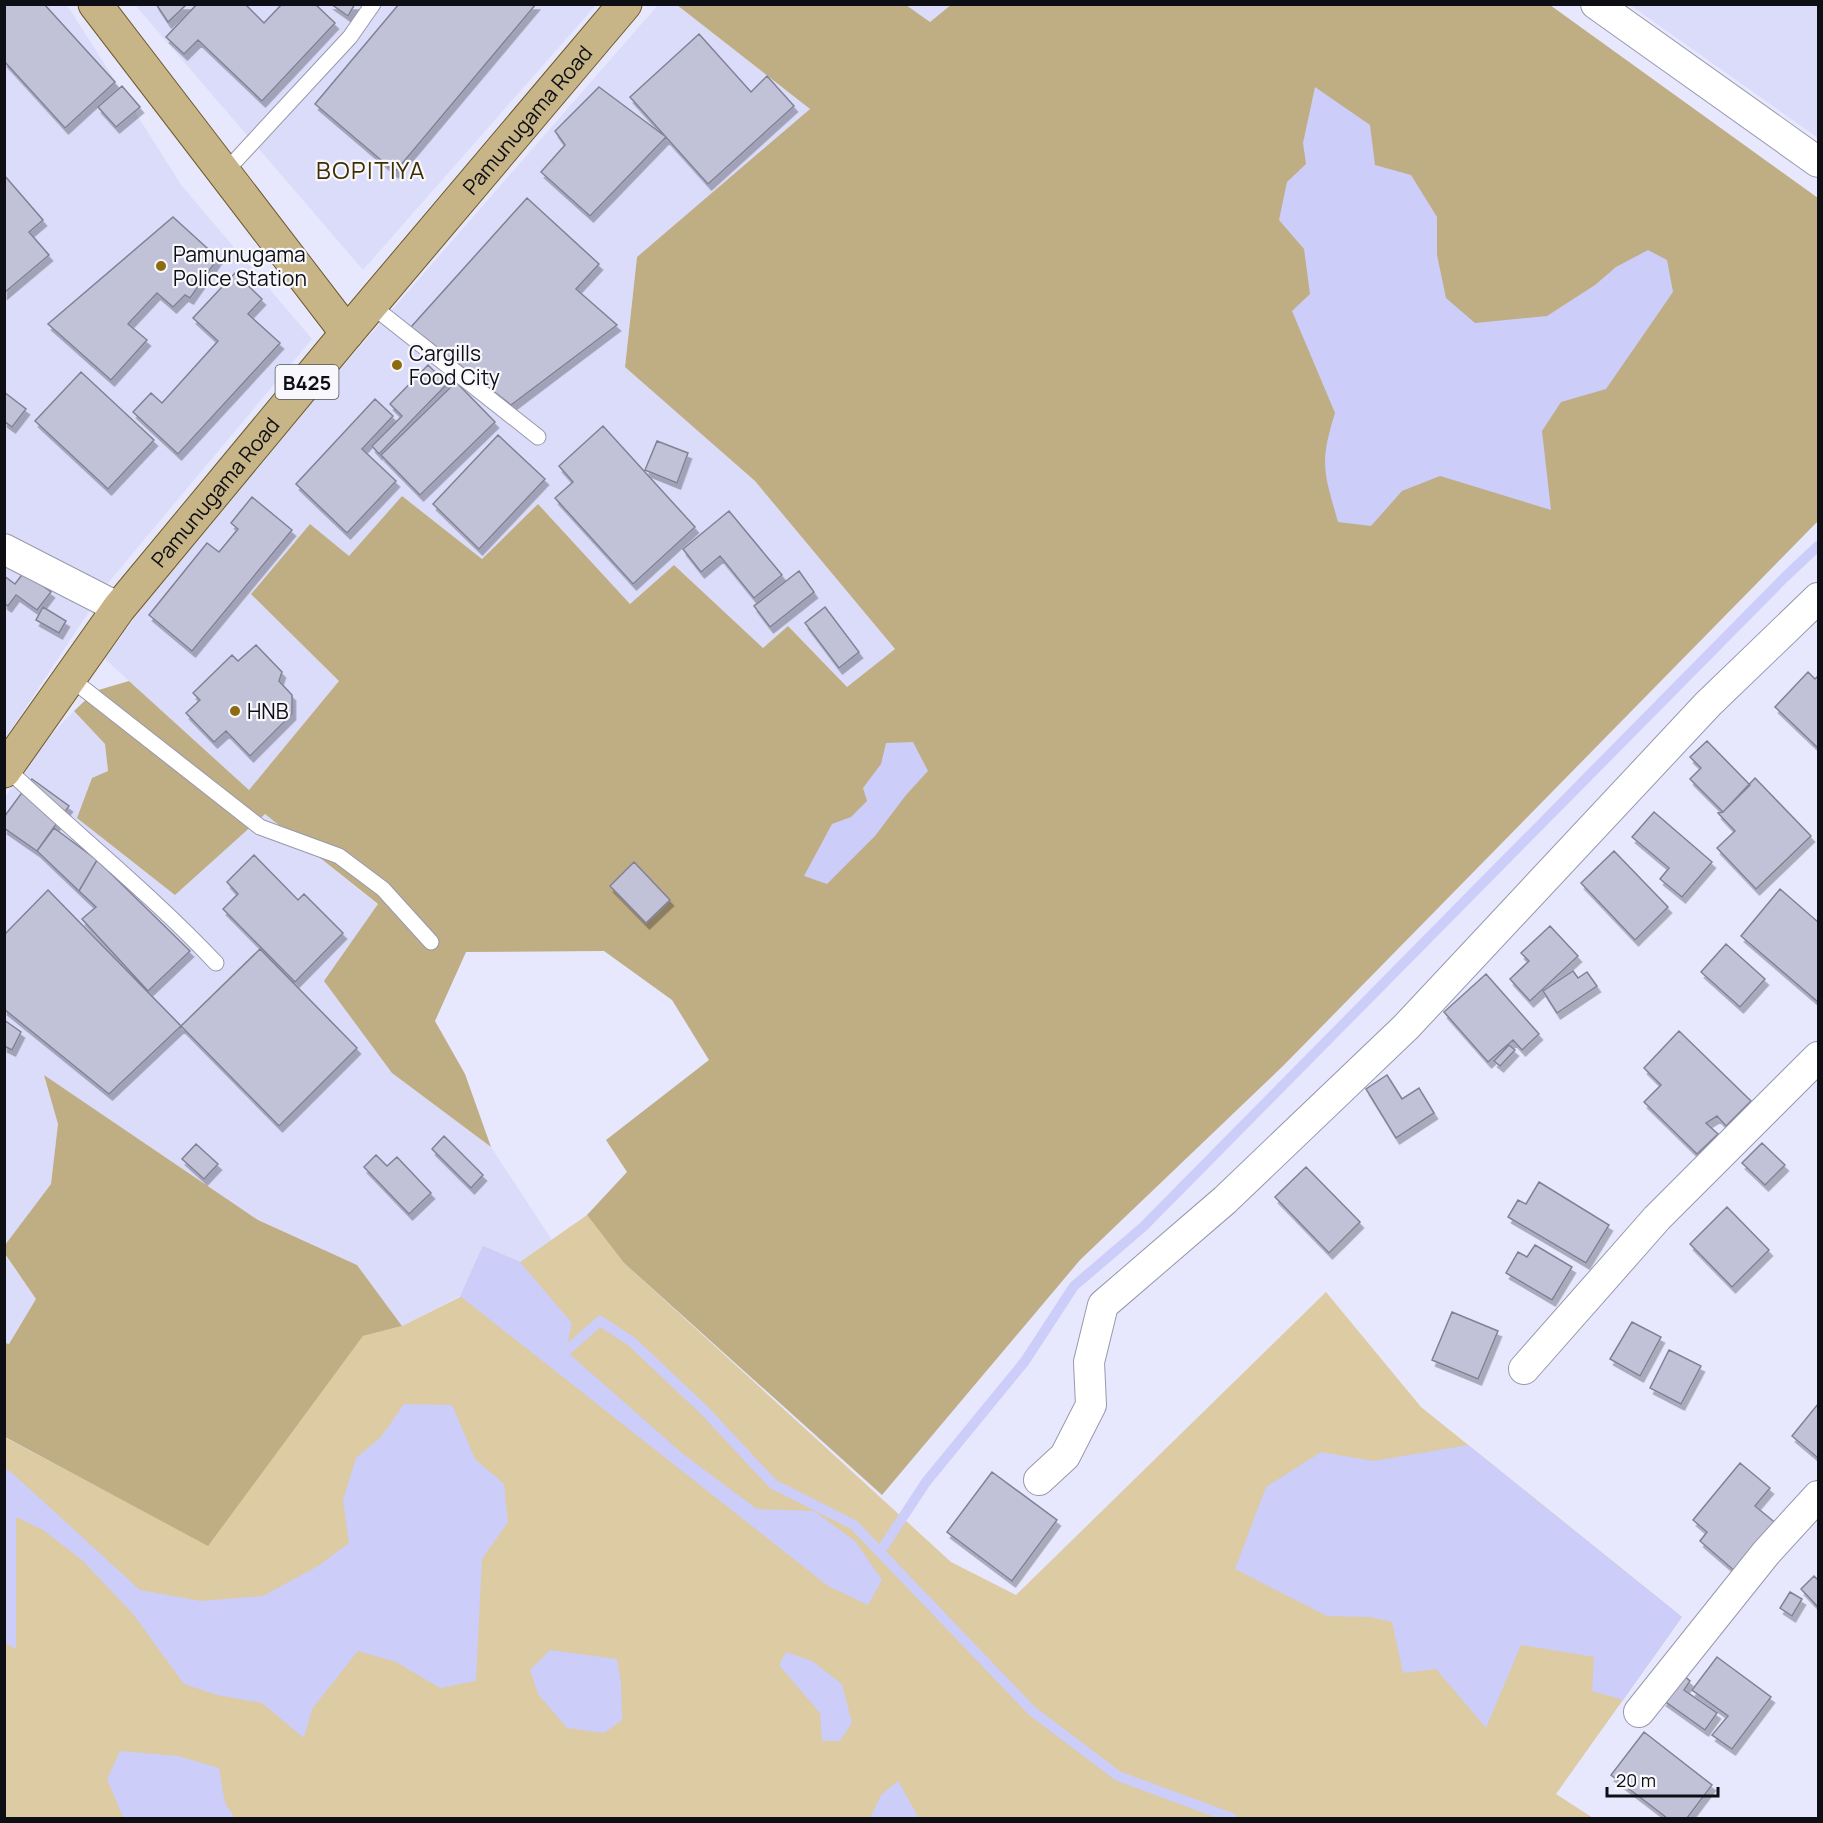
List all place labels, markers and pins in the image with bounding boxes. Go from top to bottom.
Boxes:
place label: Pamunugama Police Station [173,240,307,292]
marker: Pamunugama Police Station [154,259,168,273]
place label: Cargills Food City [409,339,500,391]
marker: Cargills Food City [390,358,404,372]
place label: HNB [247,697,289,725]
marker: HNB [228,704,242,718]

